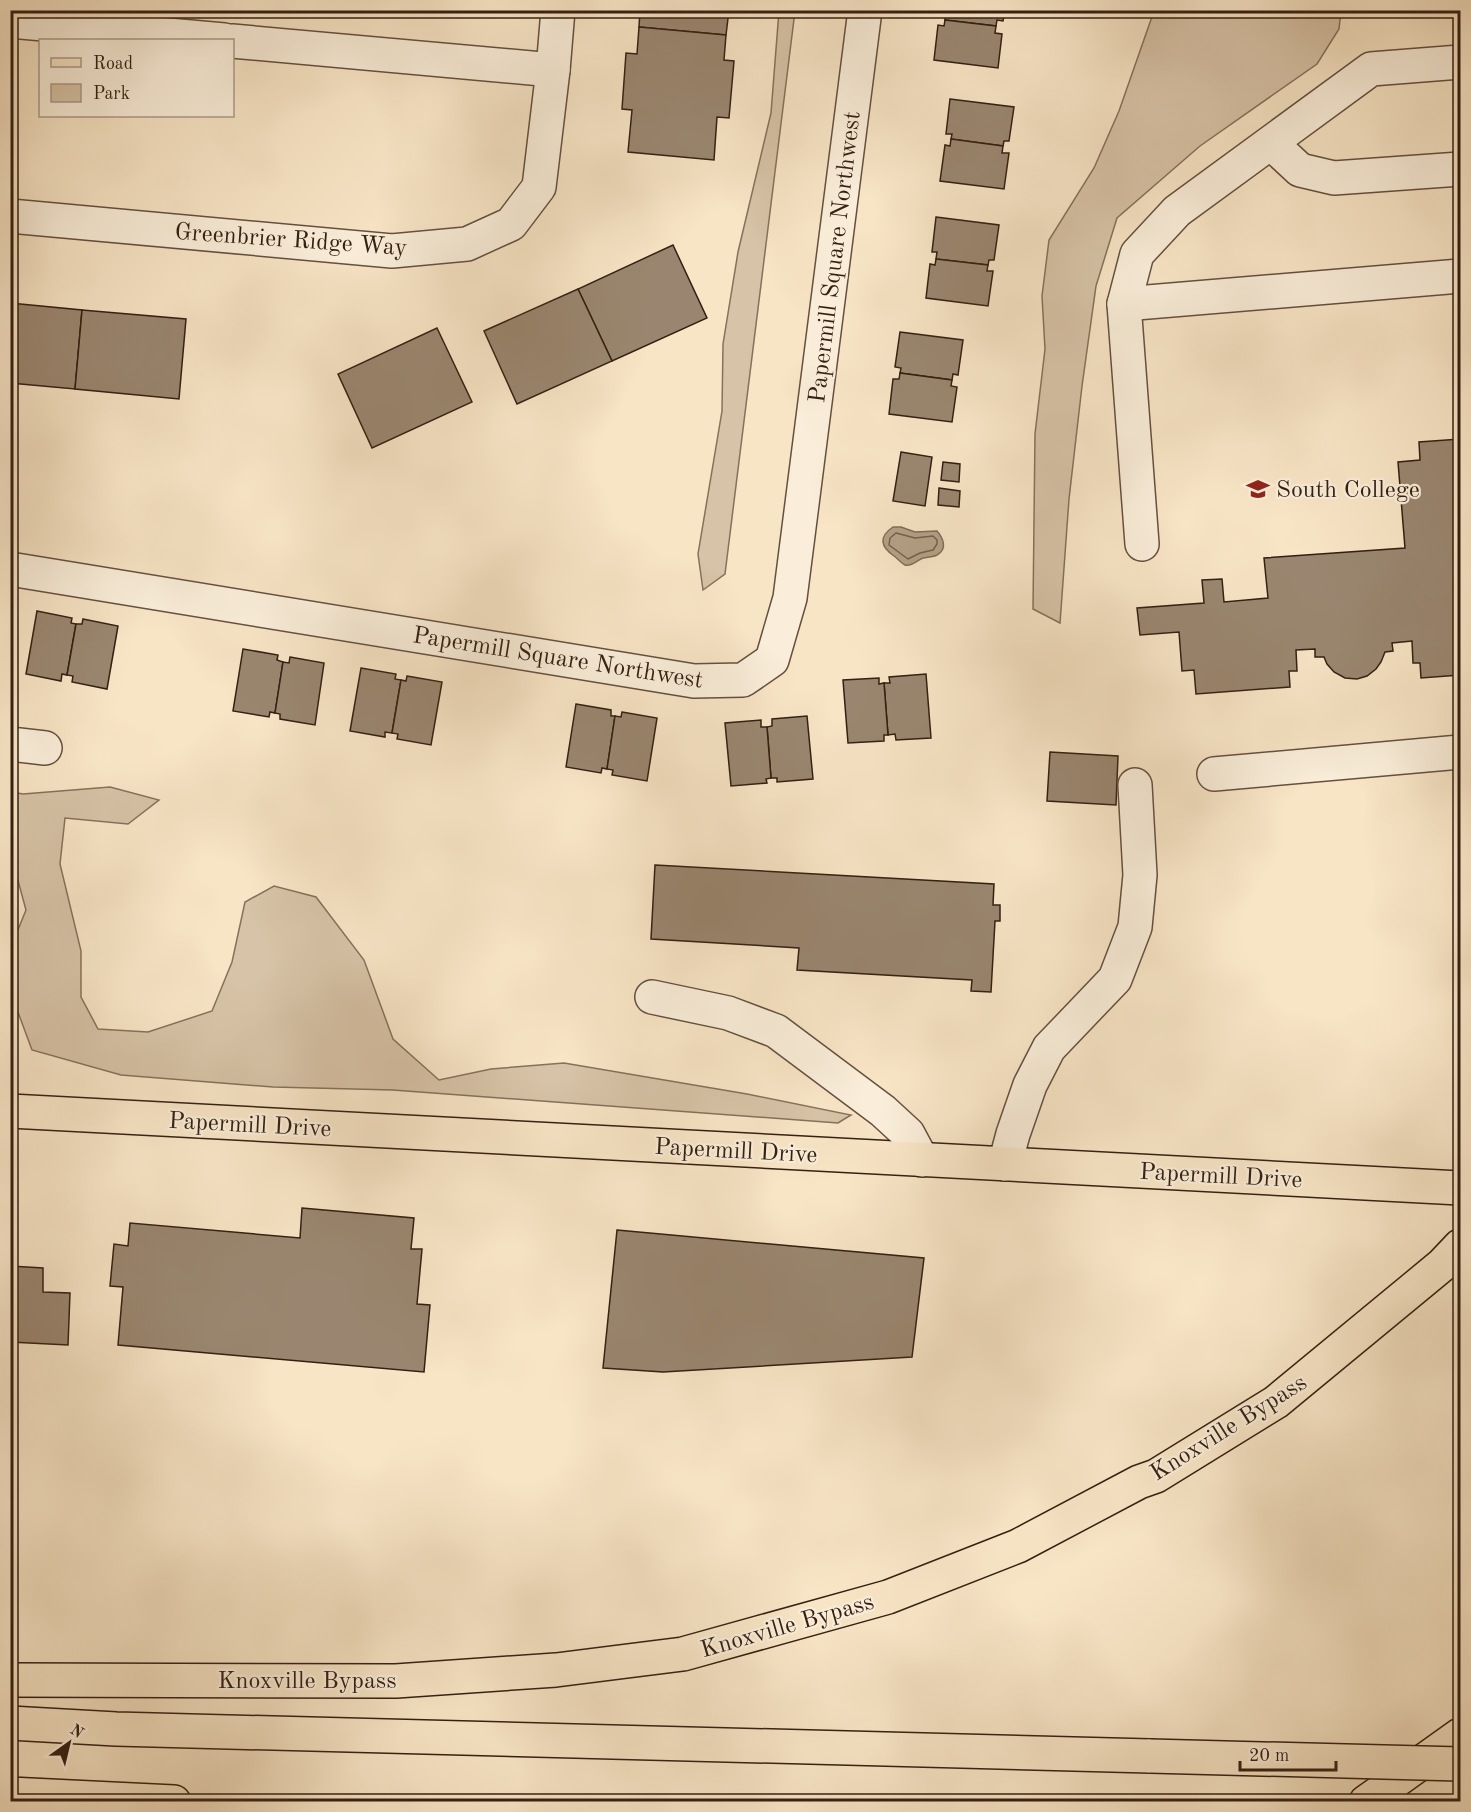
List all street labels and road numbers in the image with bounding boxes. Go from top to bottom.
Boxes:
street label: Papermill Square Northwest [806,110,866,405]
street label: Greenbrier Ridge Way [174,221,408,261]
street label: Papermill Square Northwest [411,624,705,694]
street label: Papermill Drive [168,1110,332,1142]
street label: Papermill Drive [654,1136,818,1168]
street label: Papermill Drive [1139,1161,1303,1193]
street label: Knoxville Bypass [1147,1371,1311,1486]
street label: Knoxville Bypass [698,1591,877,1663]
street label: Knoxville Bypass [217,1670,397,1694]

